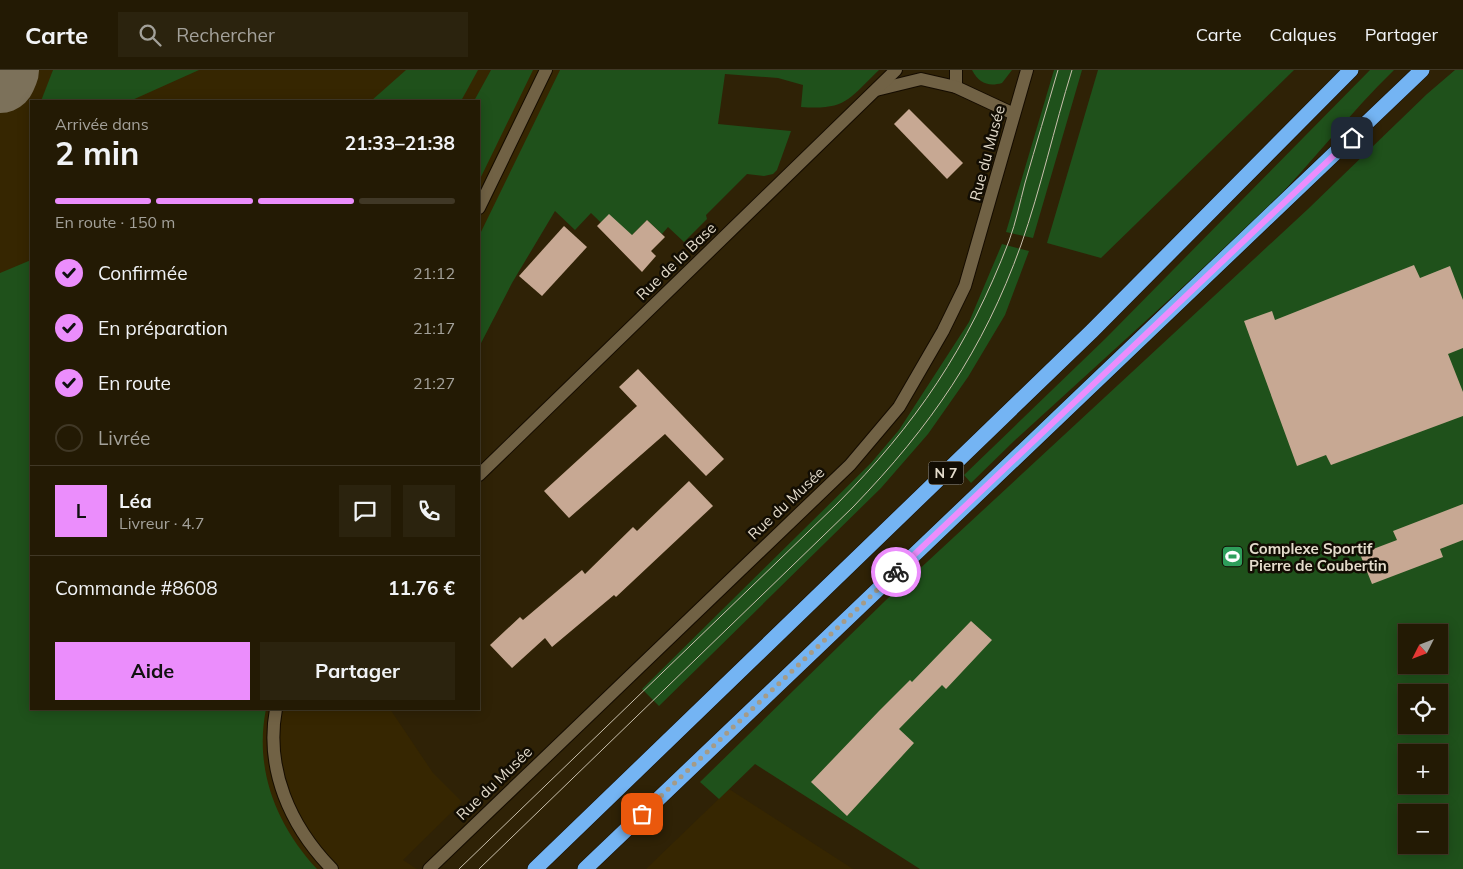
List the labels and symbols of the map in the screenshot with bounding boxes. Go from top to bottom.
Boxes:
street label: Rue du Musée [965,103,1009,203]
pin [1331,117,1373,159]
street label: Rue de la Base [632,218,720,304]
road number: N 7 [928,462,964,484]
street label: Rue du Musée [744,463,828,543]
place label: Complexe Sportif Pierre de Coubertin [1249,539,1387,575]
sports icon: Complexe Sportif Pierre de Coubertin [1221,545,1245,569]
courier [871,547,921,597]
north arrow [1398,624,1448,674]
street label: Rue du Musée [452,742,536,824]
pin [621,793,663,835]

